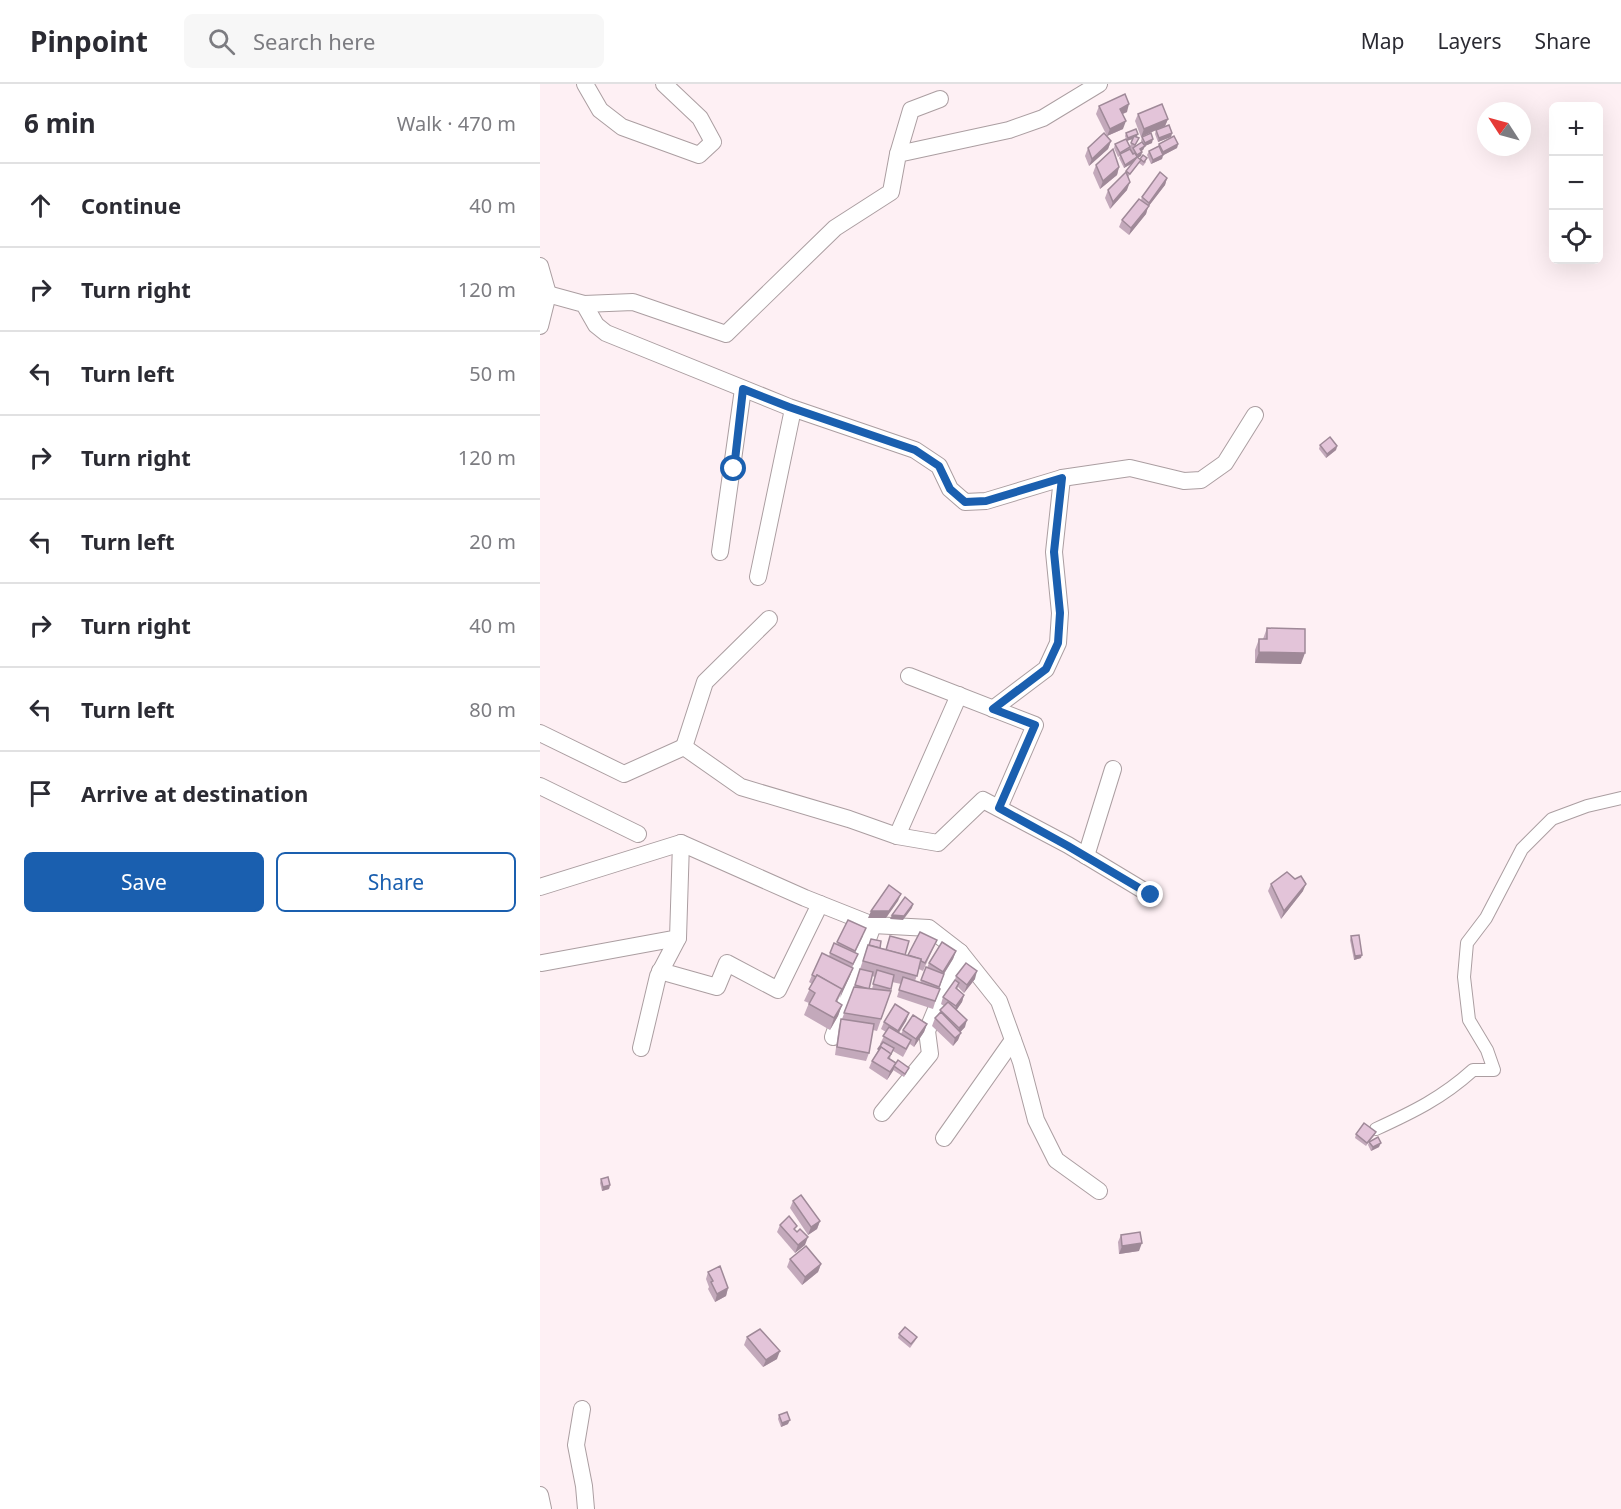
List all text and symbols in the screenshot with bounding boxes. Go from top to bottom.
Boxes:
search box [184,14,604,68]
text: Pinpoint [30,22,148,60]
icon: search [205,25,238,58]
text: Search here [253,26,375,56]
text: Map [1361,27,1405,55]
text: Layers [1438,27,1502,55]
text: Share [1535,27,1591,55]
north arrow [1477,102,1531,156]
map controls [1549,102,1603,264]
button: + [1549,102,1603,156]
text: 6 min [24,105,96,141]
text: Walk · 470 m [397,110,516,137]
button: − [1549,156,1603,210]
icon: ahead [24,189,57,222]
text: Continue [81,190,181,220]
text: 40 m [469,192,516,219]
button: locate [1549,210,1603,264]
icon: right [24,273,57,306]
text: Turn right [81,274,191,304]
text: 120 m [458,276,516,303]
icon: left [24,357,57,390]
text: Turn left [81,358,175,388]
text: 50 m [469,360,516,387]
icon: right [24,441,57,474]
text: Turn right [81,442,191,472]
text: 120 m [458,444,516,471]
route start [720,455,746,481]
icon: left [24,525,57,558]
text: Turn left [81,526,175,556]
text: 20 m [469,528,516,555]
icon: right [24,609,57,642]
text: Turn right [81,610,191,640]
text: 40 m [469,612,516,639]
icon: left [24,693,57,726]
text: Turn left [81,694,175,724]
text: 80 m [469,696,516,723]
icon: arrive [24,777,57,810]
text: Arrive at destination [81,778,308,808]
button: Save [24,852,264,912]
button: Share [276,852,516,912]
route end [1137,881,1163,907]

